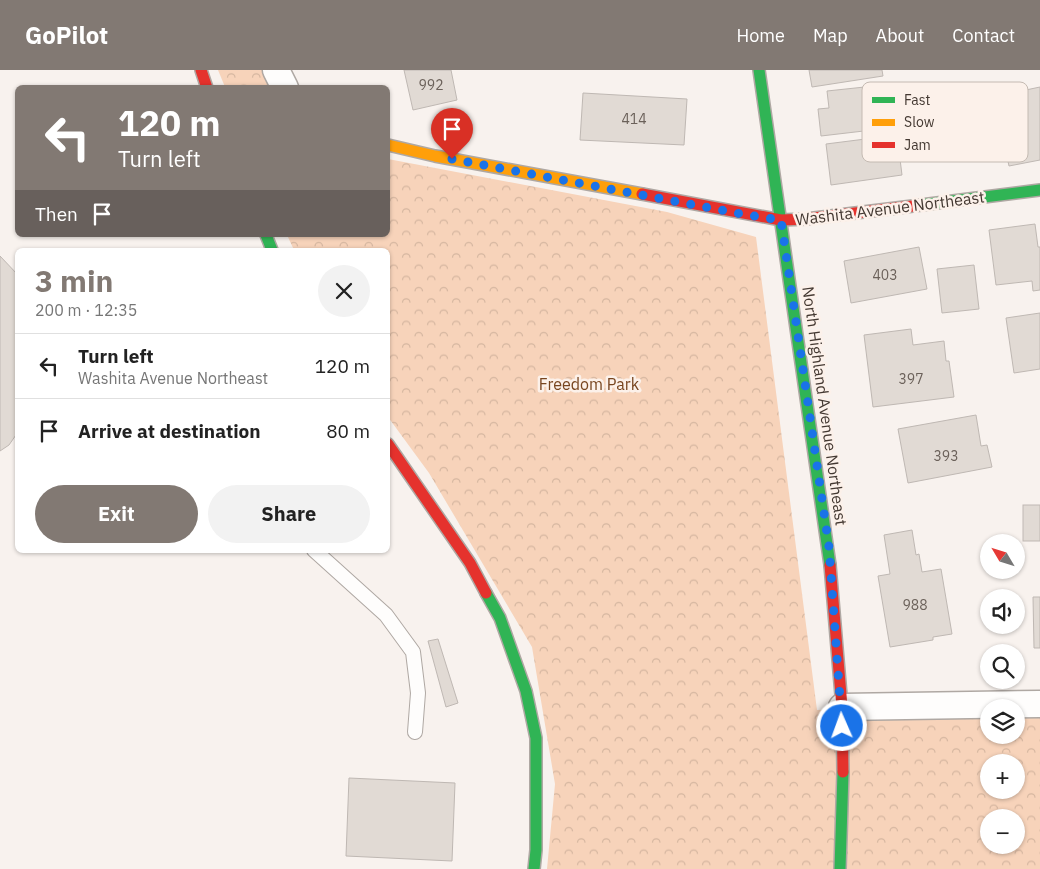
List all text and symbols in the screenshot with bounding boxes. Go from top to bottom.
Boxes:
text: GoPilot [25,19,108,51]
text: Home [737,24,785,47]
text: Map [813,24,848,47]
text: About [876,24,924,47]
text: Contact [952,24,1015,47]
house number: 992 [418,76,444,94]
legend [862,82,1028,162]
text: Fast [904,91,930,109]
text: 120 m [118,100,221,146]
icon: left [35,105,100,170]
pin [431,108,473,159]
house number: 414 [621,110,647,128]
text: Slow [904,113,935,131]
icon: arrive [438,115,466,143]
text: Jam [904,136,931,154]
text: Turn left [118,144,201,173]
street label: Washita Avenue Northeast [794,186,986,230]
icon: arrive [88,200,116,228]
text: Then [35,202,78,226]
text: 3 min [35,261,113,300]
button: close [318,265,370,317]
house number: 403 [872,266,898,284]
street label: North Highland Avenue Northeast [798,285,852,527]
text: 200 m · 12:35 [35,300,137,320]
text: Turn left [78,344,154,368]
icon: left [35,352,63,380]
text: 120 m [315,354,370,378]
text: Washita Avenue Northeast [78,368,268,388]
house number: 397 [898,370,924,388]
park label: Freedom Park [539,374,640,394]
icon: arrive [35,417,63,445]
text: Arrive at destination [78,419,261,443]
text: 80 m [326,419,370,443]
house number: 393 [933,447,959,465]
button: Exit [35,485,198,543]
button: Share [208,485,370,543]
north arrow [980,534,1025,579]
map controls [980,534,1025,854]
button: sound [980,589,1025,634]
house number: 988 [902,596,928,614]
button: search [980,644,1025,689]
position arrow [815,699,867,751]
button: layers [980,699,1025,744]
button: + [980,754,1025,799]
button: − [980,809,1025,854]

